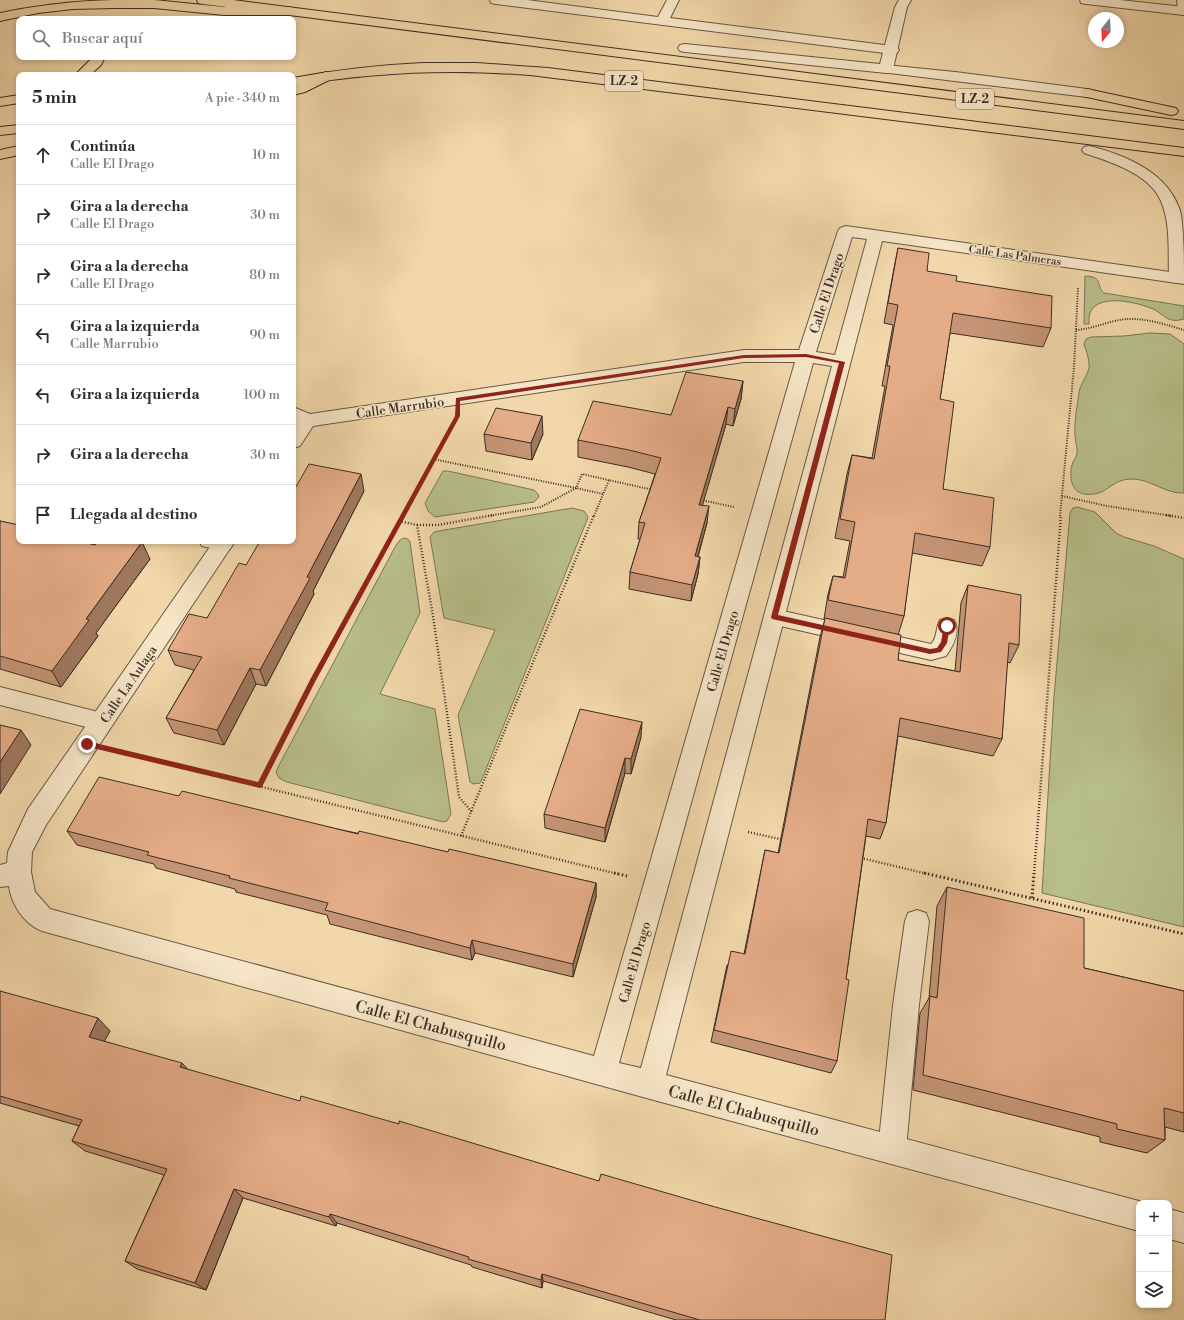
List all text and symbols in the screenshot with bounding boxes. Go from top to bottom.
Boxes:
north arrow [1088,12,1124,48]
search box [16,16,296,60]
icon: search [30,27,52,49]
text: Buscar aquí [62,29,143,48]
road number: LZ-2 [605,71,643,91]
text: 5 min [32,87,77,109]
road number: LZ-2 [956,89,994,109]
text: A pie · 340 m [205,90,280,106]
text: Continúa [70,137,135,156]
icon: ahead [32,144,54,166]
text: 10 m [252,147,280,163]
text: Calle El Drago [70,156,154,172]
text: Gira a la derecha [70,197,189,216]
icon: right [32,204,54,226]
text: 30 m [250,207,280,223]
text: Calle El Drago [70,216,154,232]
street label: Calle Las Palmeras [968,243,1062,269]
street label: Calle El Drago [806,251,848,336]
text: Gira a la derecha [70,257,189,276]
icon: right [32,264,54,286]
text: 80 m [249,267,280,283]
text: Calle El Drago [70,276,154,292]
text: Gira a la izquierda [70,317,200,336]
icon: left [32,324,54,346]
text: 90 m [249,327,280,343]
text: Calle Marrubio [70,336,159,352]
icon: left [32,384,54,406]
text: Gira a la izquierda [70,385,200,404]
text: 100 m [244,387,280,403]
street label: Calle Marrubio [355,394,445,422]
icon: right [32,444,54,466]
text: Gira a la derecha [70,445,189,464]
text: 30 m [250,447,280,463]
icon: arrive [32,504,54,526]
text: Llegada al destino [70,505,198,524]
street label: Calle El Drago [704,609,742,694]
route start [938,617,956,635]
street label: Calle La Aulaga [97,642,161,726]
route end [78,735,96,753]
street label: Calle El Drago [616,920,654,1005]
street label: Calle El Chabusquillo [353,996,509,1056]
street label: Calle El Chabusquillo [666,1081,822,1141]
map controls [1136,1200,1172,1308]
button: + [1136,1200,1172,1236]
button: − [1136,1236,1172,1272]
button: layers [1136,1272,1172,1308]

